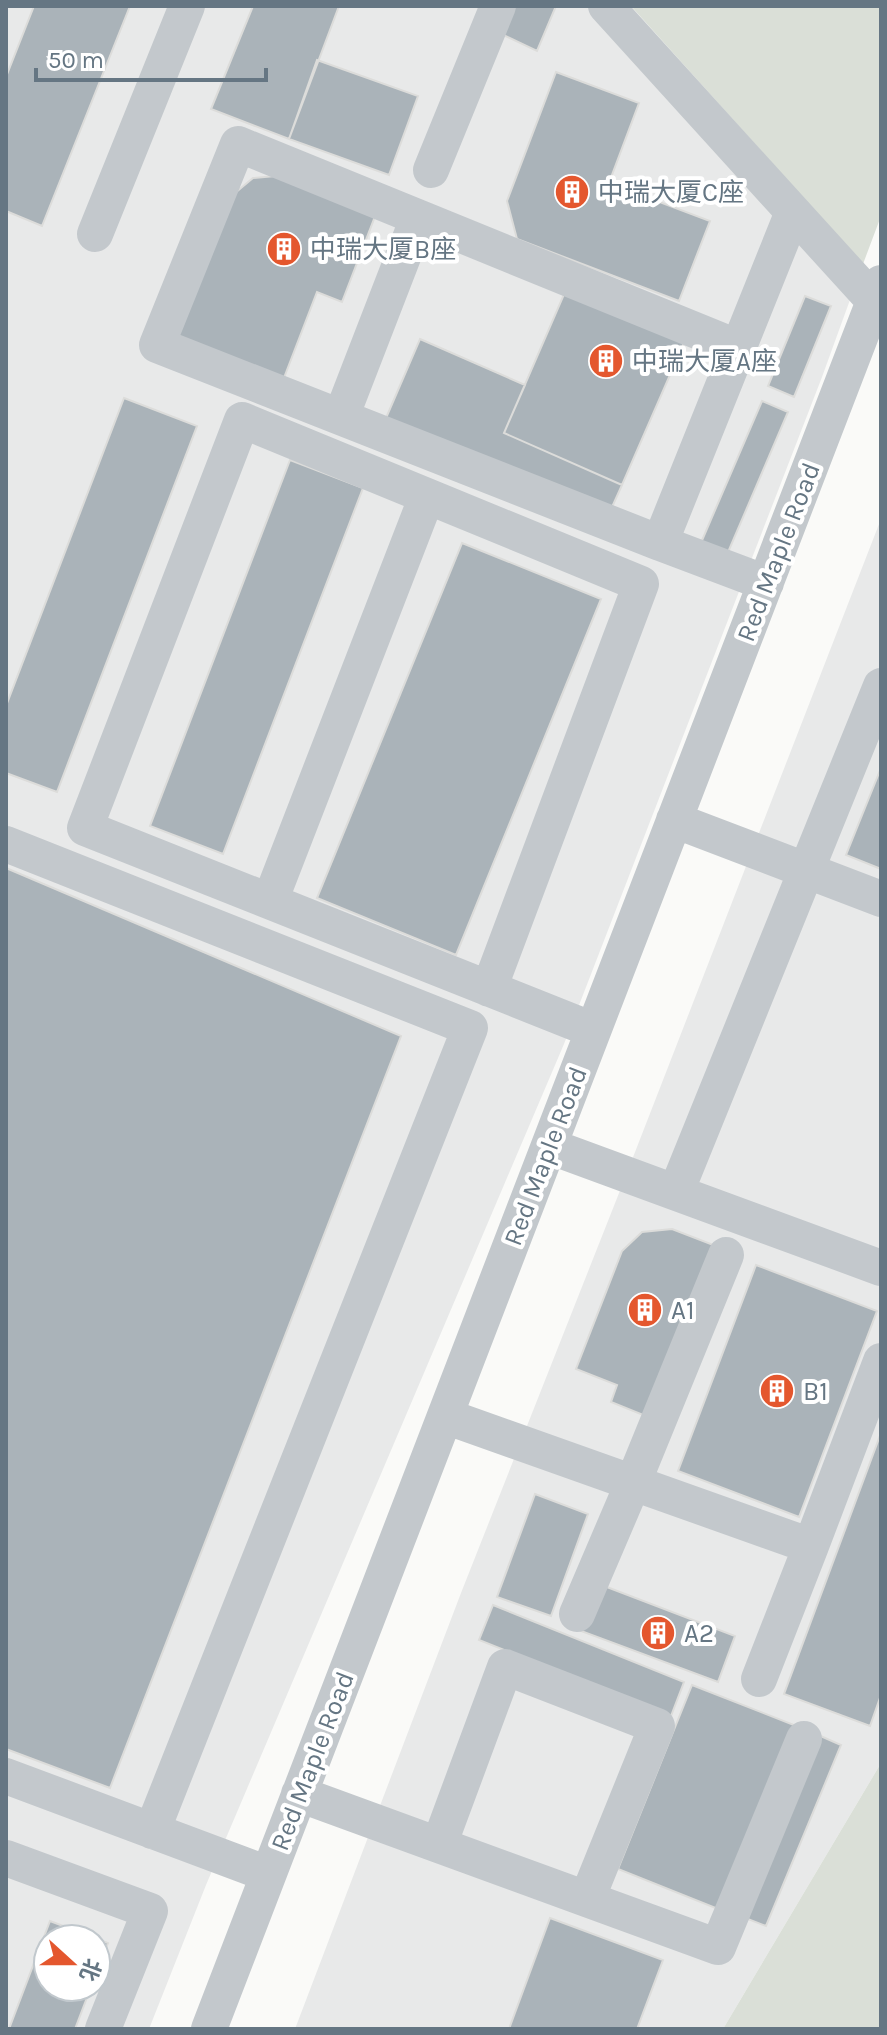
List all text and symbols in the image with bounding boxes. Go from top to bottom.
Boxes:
scale bar [36,32,266,82]
text: 50 m [48,46,104,74]
building icon: 中瑞大厦C座 [553,173,591,211]
place label: 中瑞大厦C座 [598,177,744,208]
building icon: 中瑞大厦B座 [265,230,303,268]
place label: 中瑞大厦B座 [310,234,456,265]
building icon: 中瑞大厦A座 [587,342,625,380]
place label: 中瑞大厦A座 [632,346,777,377]
street label: Red Maple Road [730,458,827,646]
street label: Red Maple Road [497,1062,594,1250]
building icon: A1 [626,1291,664,1329]
place label: A1 [671,1295,695,1326]
building icon: B1 [758,1372,796,1410]
place label: B1 [803,1376,828,1407]
building icon: A2 [639,1614,677,1652]
place label: A2 [684,1618,714,1649]
street label: Red Maple Road [264,1667,361,1855]
north arrow [32,1923,112,2003]
text: 北 [74,1955,106,1985]

